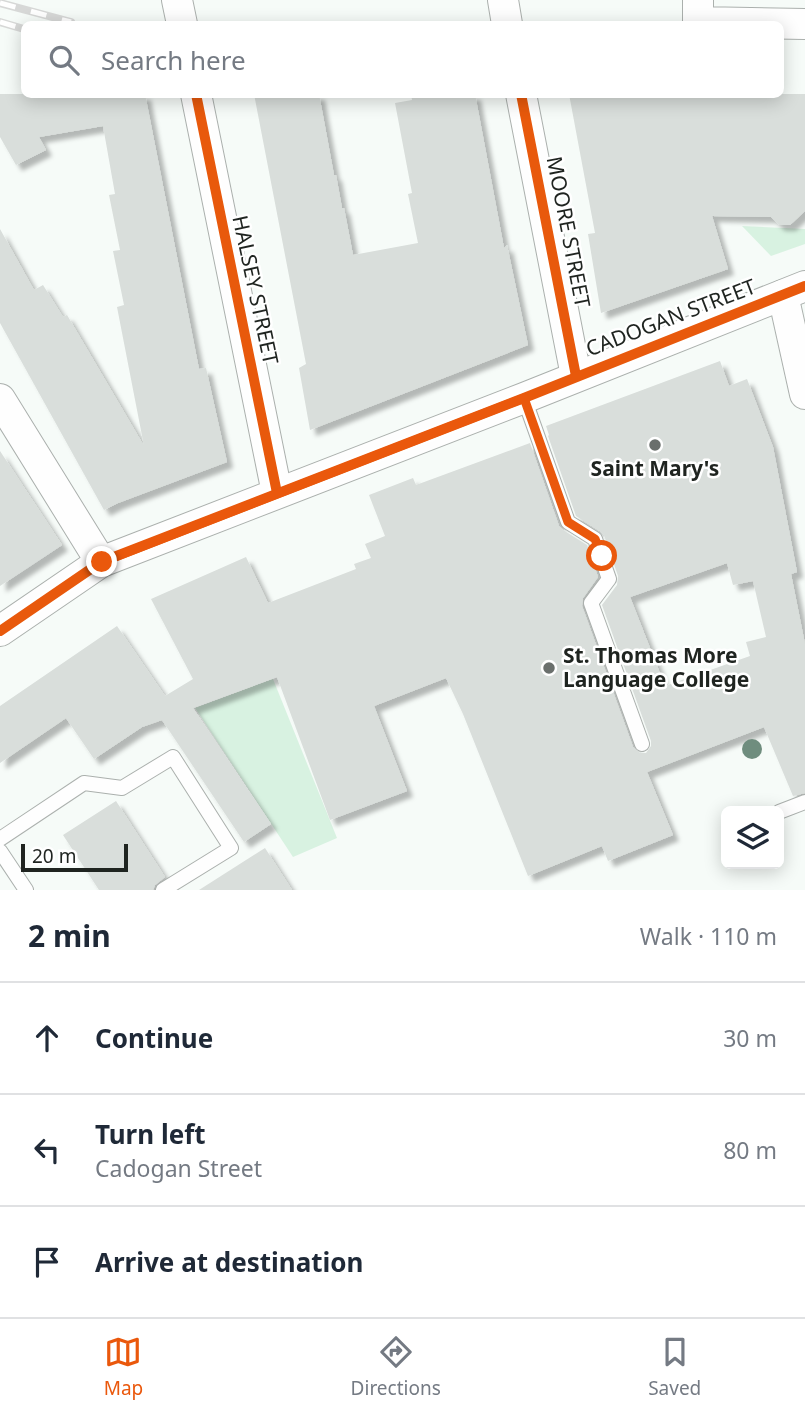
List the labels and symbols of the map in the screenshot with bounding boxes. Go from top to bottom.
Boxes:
street label: MOORE STREET [541,154,597,310]
street label: HALSEY STREET [226,213,286,367]
street label: CADOGAN STREET [582,272,760,362]
marker: Saint Mary's [647,437,663,453]
place label: Saint Mary's [591,454,719,482]
route start [586,540,617,571]
route end [86,546,117,577]
place label: St. Thomas More Language College [563,641,749,693]
marker: St. Thomas More Language College [541,660,557,676]
scale bar [21,841,128,873]

